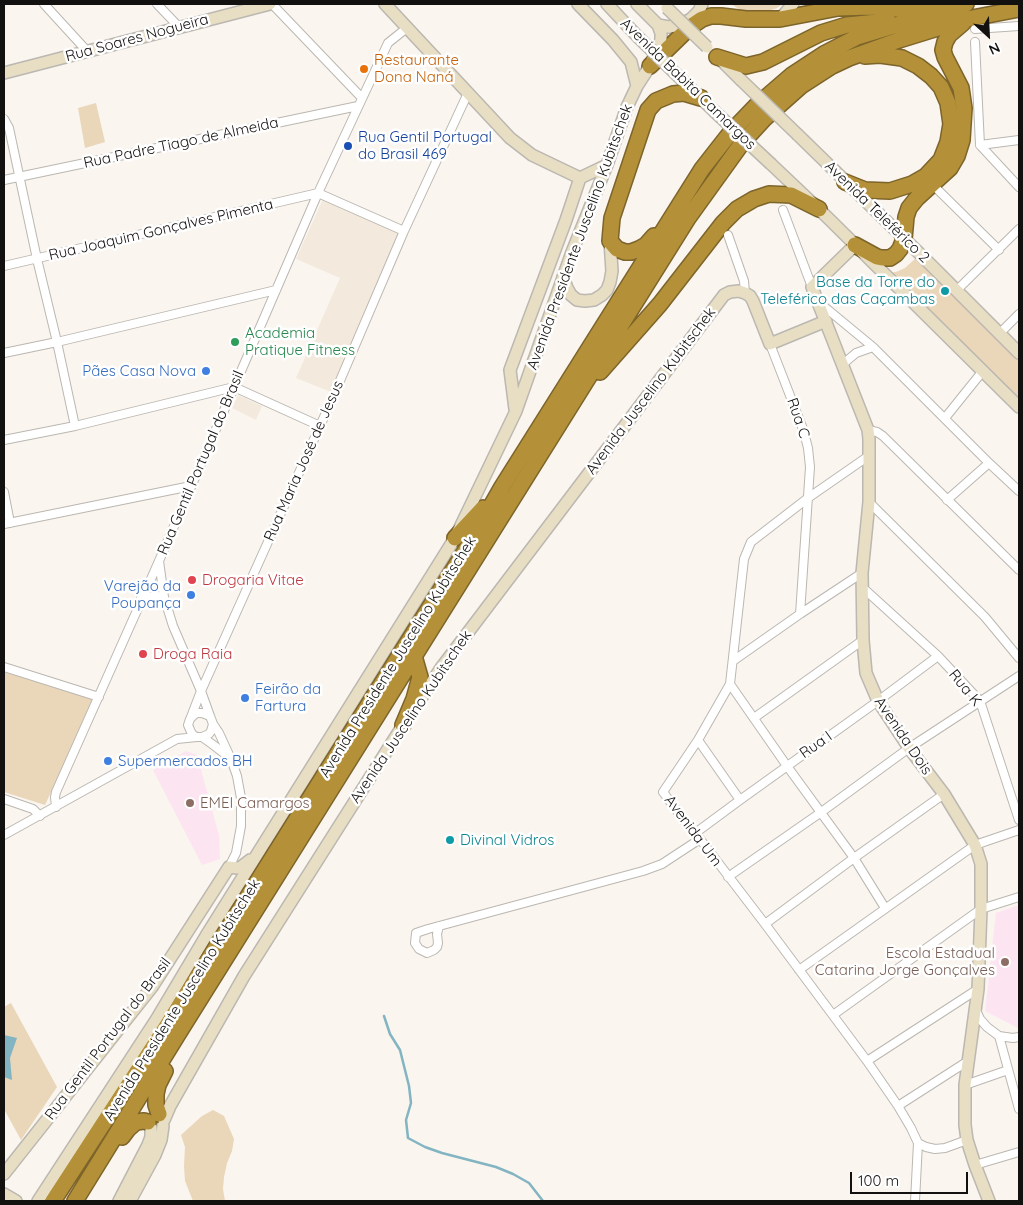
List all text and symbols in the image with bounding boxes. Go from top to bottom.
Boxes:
street label: Rua Soares Nogueira [63,10,211,66]
north arrow [963,10,1013,60]
street label: Avenida Babita Camargos [616,14,760,154]
text: N [986,38,1003,59]
place label: Restaurante Dona Naná [374,51,459,86]
marker: Restaurante Dona Naná [358,63,370,75]
street label: Avenida Presidente Juscelino Kubitschek [523,102,637,372]
street label: Rua Padre Tiago de Almeida [82,114,280,172]
place label: Rua Gentil Portugal do Brasil 469 [358,128,492,163]
marker: Rua Gentil Portugal do Brasil 469 [342,140,354,152]
street label: Avenida Teleférico 2 [821,157,933,267]
street label: Rua Joaquim Gonçalves Pimenta [47,195,275,265]
place label: Base da Torre do Teleférico das Caçambas [760,273,935,308]
marker: Base da Torre do Teleférico das Caçambas [939,285,951,297]
street label: Avenida Juscelino Kubitschek [582,304,720,478]
place label: Academia Pratique Fitness [245,324,355,359]
marker: Academia Pratique Fitness [229,336,241,348]
place label: Pães Casa Nova [82,362,196,380]
marker: Pães Casa Nova [200,365,212,377]
street label: Rua Gentil Portugal do Brasil [154,368,248,558]
street label: Rua Maria José de Jesus [260,378,348,544]
street label: Rua C [783,395,813,441]
street label: Avenida Presidente Juscelino Kubitschek [316,533,480,781]
place label: Drogaria Vitae [202,571,304,589]
marker: Drogaria Vitae [186,574,198,586]
place label: Varejão da Poupança [104,577,181,612]
marker: Varejão da Poupança [185,589,197,601]
street label: Avenida Juscelino Kubitschek [346,627,476,807]
place label: Droga Raia [153,645,232,663]
marker: Droga Raia [137,648,149,660]
street label: Rua K [945,666,985,710]
place label: Feirão da Fartura [255,680,321,715]
marker: Feirão da Fartura [239,692,251,704]
street label: Avenida Dois [870,694,936,778]
street label: Rua I [796,727,836,763]
place label: Supermercados BH [118,752,253,770]
marker: Supermercados BH [102,755,114,767]
street label: Avenida Um [660,792,726,870]
place label: EMEI Camargos [200,794,310,812]
marker: EMEI Camargos [184,797,196,809]
place label: Divinal Vidros [460,831,554,849]
marker: Divinal Vidros [444,834,456,846]
street label: Avenida Presidente Juscelino Kubitschek [100,876,264,1124]
place label: Escola Estadual Catarina Jorge Gonçalves [815,944,995,979]
street label: Rua Gentil Portugal do Brasil [41,954,175,1124]
marker: Escola Estadual Catarina Jorge Gonçalves [999,956,1011,968]
scale bar [853,1162,970,1194]
text: 100 m [858,1171,899,1190]

